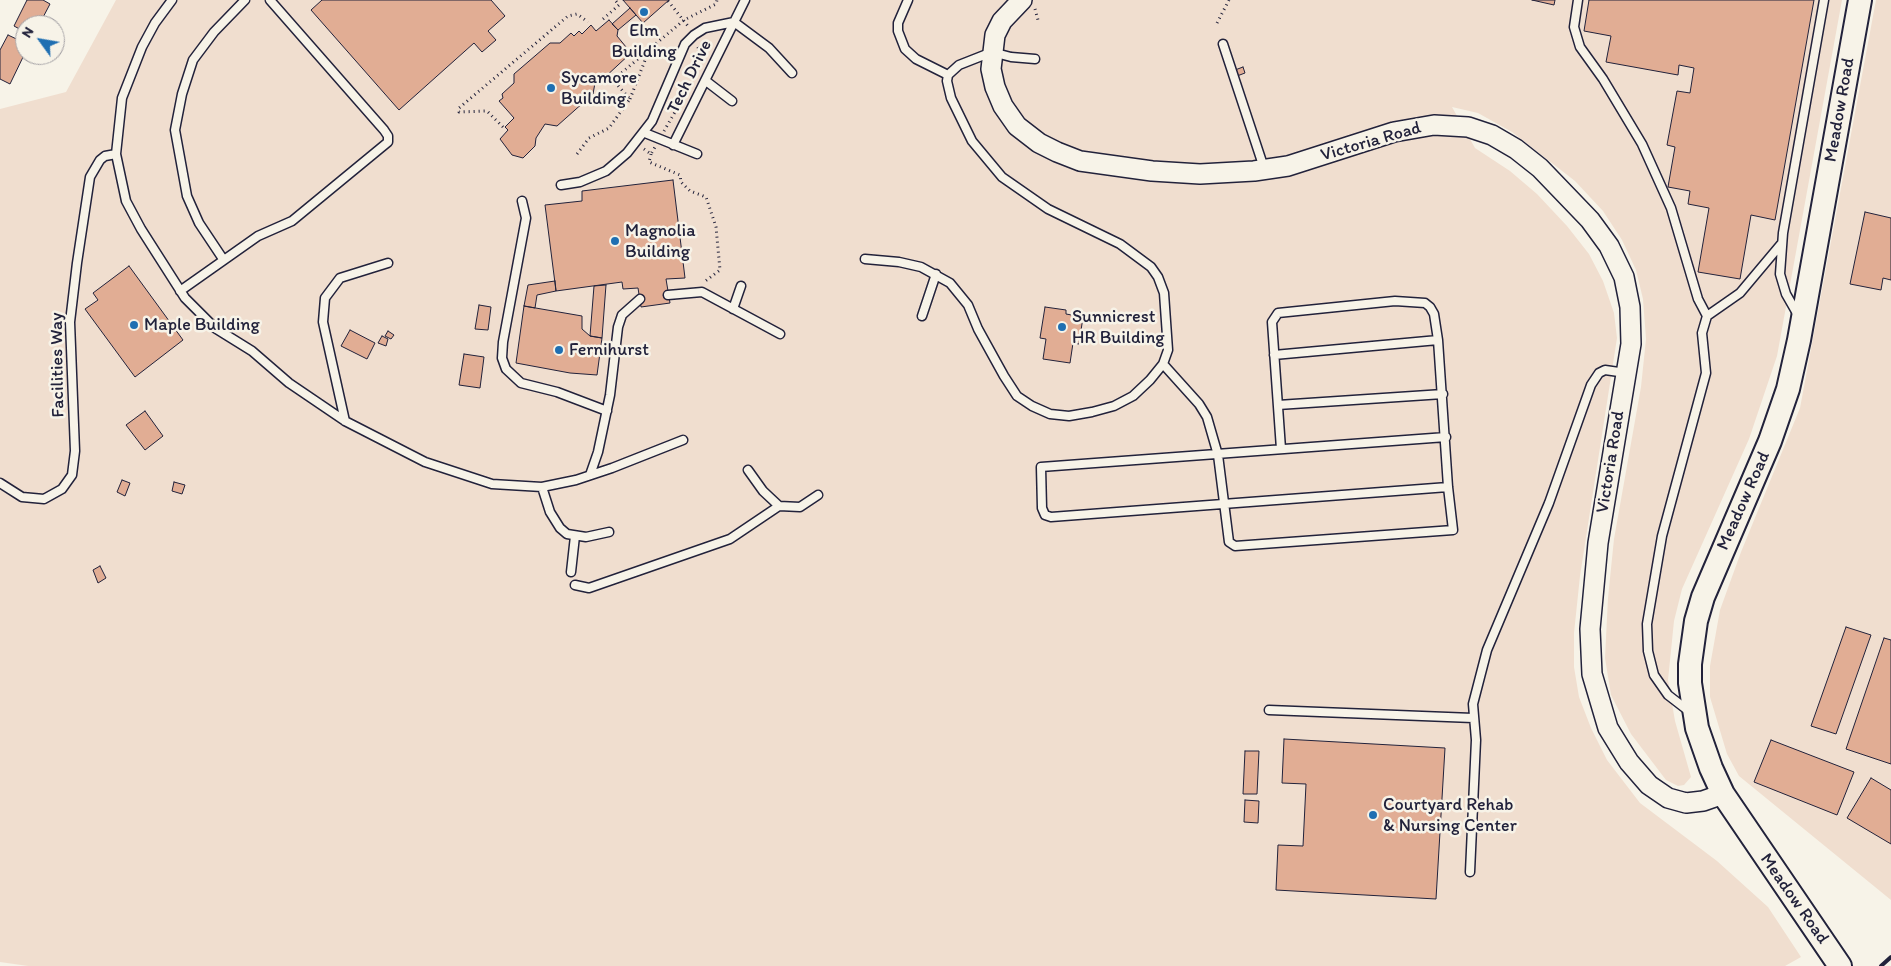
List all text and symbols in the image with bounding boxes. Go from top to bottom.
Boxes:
marker: Elm Building [638,6,650,18]
north arrow [15,15,65,65]
place label: Elm Building [612,20,676,62]
text: N [18,24,37,41]
street label: Tech Drive [663,37,717,117]
street label: Meadow Road [1820,56,1860,164]
place label: Sycamore Building [561,67,637,110]
marker: Sycamore Building [545,82,557,94]
street label: Victoria Road [1318,117,1424,167]
place label: Magnolia Building [625,220,696,262]
marker: Magnolia Building [609,235,621,247]
place label: Sunnicrest HR Building [1072,306,1165,348]
street label: Facilities Way [46,312,70,418]
place label: Maple Building [144,314,260,336]
marker: Maple Building [128,319,140,331]
marker: Sunnicrest HR Building [1056,321,1068,333]
place label: Fernihurst [569,339,649,361]
marker: Fernihurst [553,344,565,356]
street label: Victoria Road [1592,409,1630,515]
street label: Meadow Road [1713,448,1775,554]
place label: Courtyard Rehab & Nursing Center [1383,794,1517,836]
marker: Courtyard Rehab & Nursing Center [1367,809,1379,821]
street label: Meadow Road [1755,849,1833,949]

